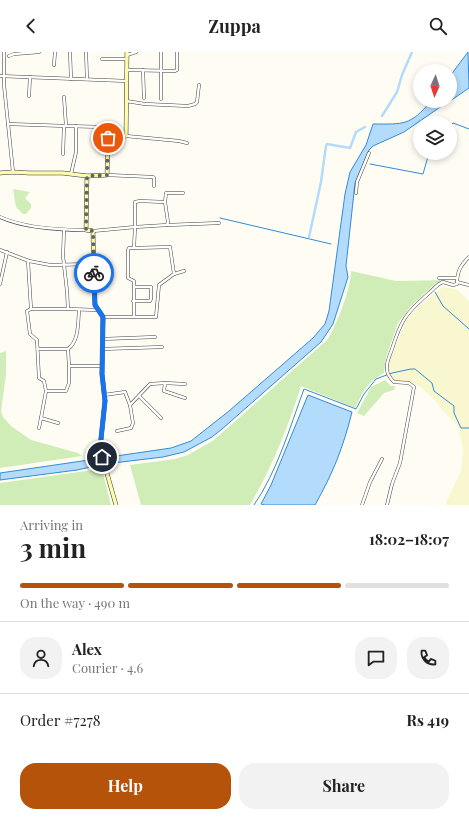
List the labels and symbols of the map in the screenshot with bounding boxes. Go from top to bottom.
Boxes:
north arrow [413,64,457,108]
pin [91,121,125,155]
courier [74,253,114,293]
pin [85,440,119,474]

